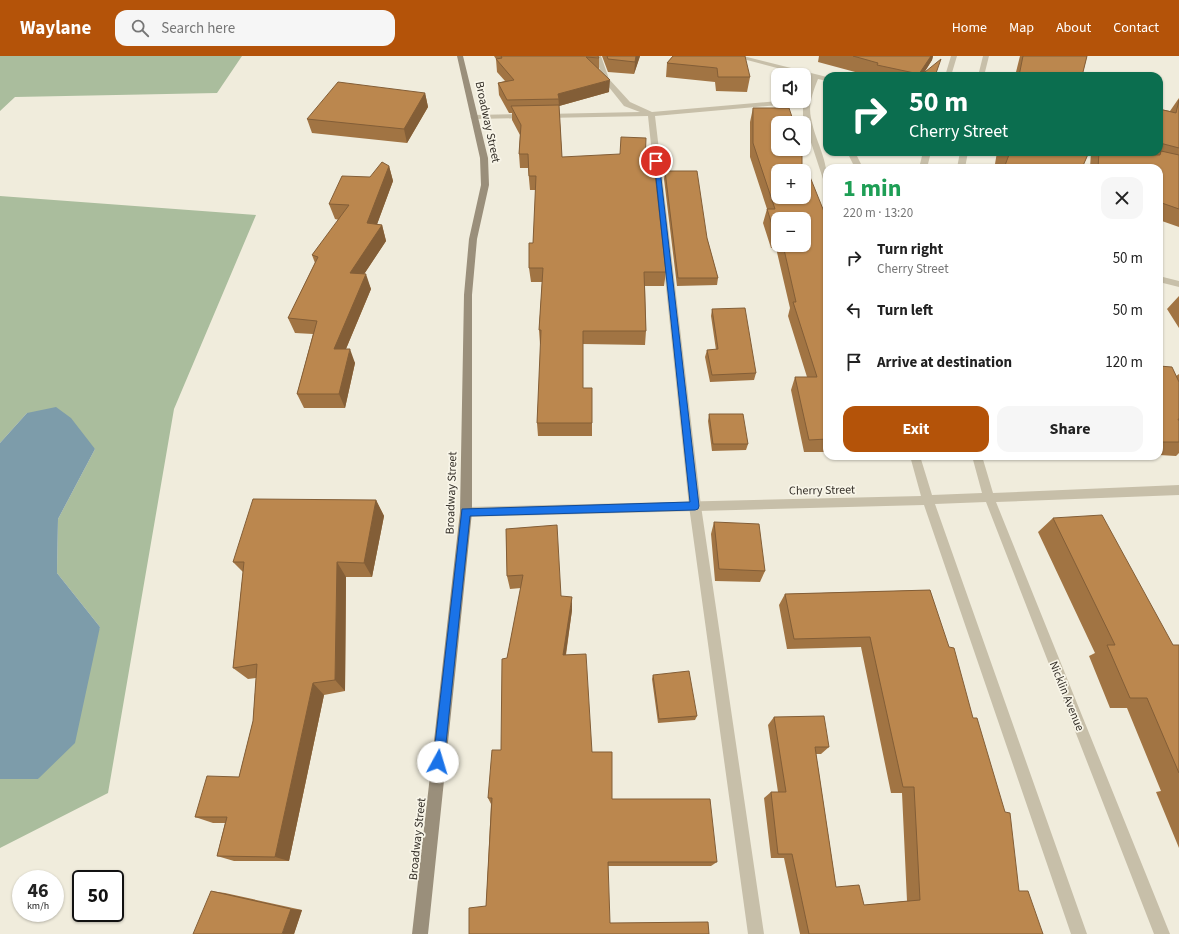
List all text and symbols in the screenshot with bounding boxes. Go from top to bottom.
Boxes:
search box [115,10,395,46]
text: Waylane [20,15,91,42]
icon: search [129,17,151,39]
text: Search here [161,18,235,39]
text: Home [952,18,987,38]
text: Map [1009,18,1034,38]
text: About [1056,18,1091,38]
text: Contact [1113,18,1159,38]
map controls [771,68,811,252]
button: sound [771,68,811,108]
street label: Broadway Street [471,80,504,164]
text: 50 m [909,82,968,122]
icon: right [843,88,895,140]
button: search [771,116,811,156]
text: Cherry Street [909,119,1008,144]
pin [639,144,673,178]
icon: arrive [645,150,667,172]
button: + [771,164,811,204]
text: 1 min [843,171,901,206]
button: close [1101,177,1143,219]
text: 220 m · 13:20 [843,204,913,222]
button: − [771,212,811,252]
text: Turn right [877,239,943,260]
icon: right [843,247,865,269]
text: 50 m [1113,248,1143,269]
text: Cherry Street [877,260,949,278]
icon: left [843,299,865,321]
text: Turn left [877,300,933,321]
text: 50 m [1113,300,1143,321]
icon: arrive [843,351,865,373]
text: Arrive at destination [877,352,1012,373]
text: 120 m [1105,352,1143,373]
button: Exit [843,406,989,452]
button: Share [997,406,1143,452]
street label: Broadway Street [442,451,461,535]
street label: Cherry Street [789,481,855,500]
street label: Nicklin Avenue [1045,659,1088,734]
position arrow [417,741,459,783]
street label: Broadway Street [405,797,430,881]
speed limit sign: 50 [72,870,124,922]
text: 46 [27,877,49,905]
text: km/h [27,899,49,913]

